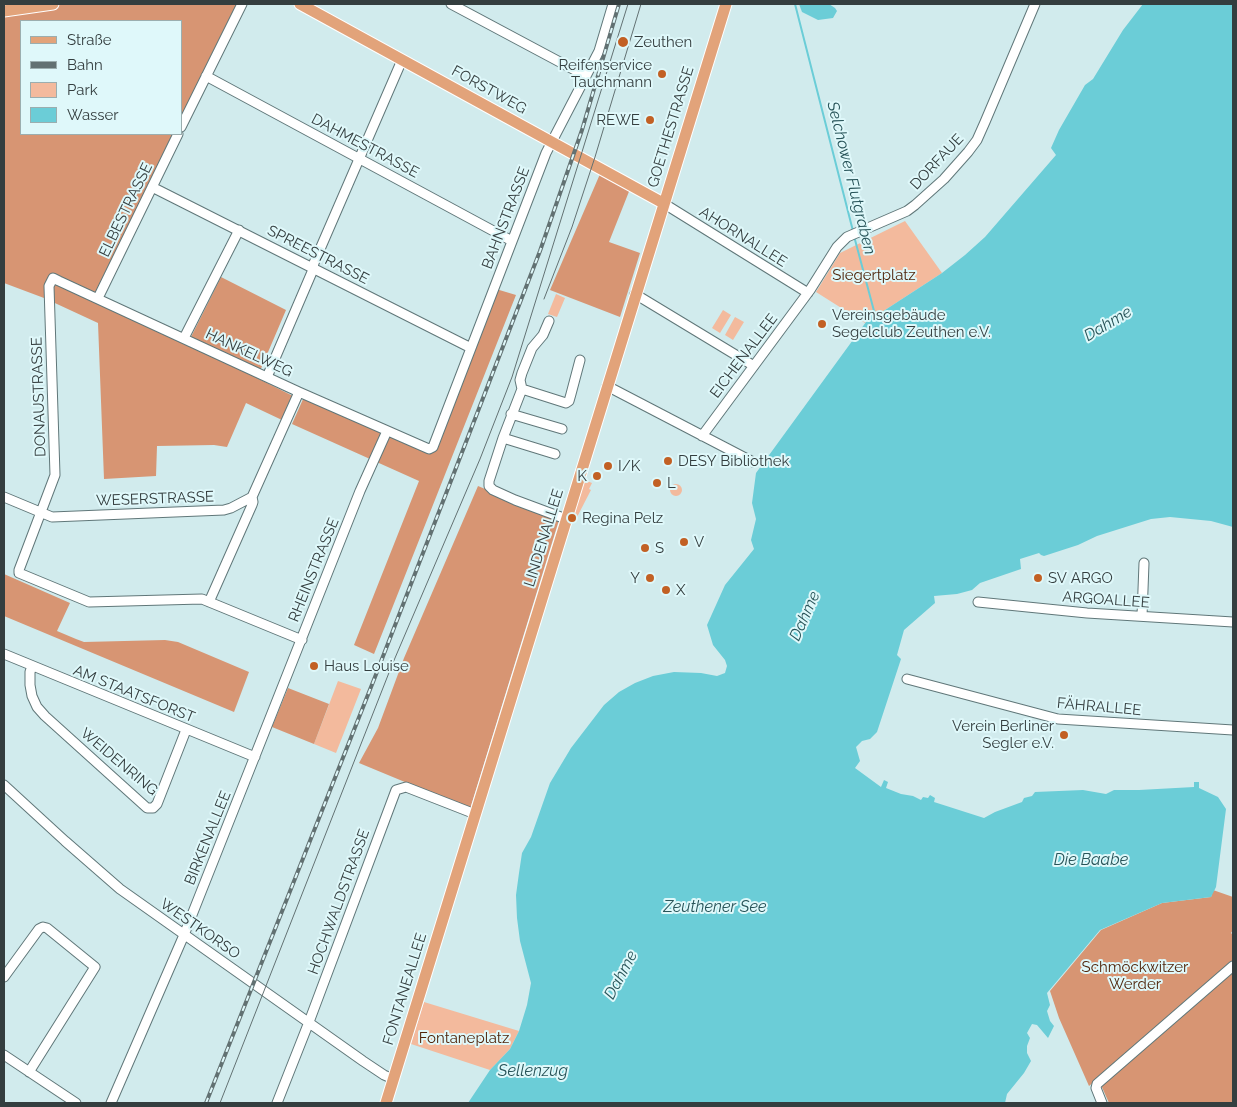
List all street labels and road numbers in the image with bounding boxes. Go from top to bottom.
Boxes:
street label: FORSTWEG [448,62,530,118]
street label: GOETHESTRASSE [644,64,698,190]
street label: DAHMESTRASSE [308,110,422,182]
street label: DORFAUE [907,130,967,194]
street label: ELBESTRASSE [95,160,157,260]
street label: BAHNSTRASSE [478,164,534,272]
street label: AHORNALLEE [696,203,790,271]
street label: SPREESTRASSE [264,222,372,288]
street label: EICHENALLEE [706,310,782,402]
street label: HANKELWEG [203,325,295,381]
street label: DONAUSTRASSE [28,337,50,457]
street label: LINDENALLEE [521,487,567,589]
street label: WESERSTRASSE [96,488,214,510]
street label: RHEINSTRASSE [285,515,343,625]
street label: ARGOALLEE [1062,588,1150,612]
street label: AM STAATSFORST [70,661,198,727]
street label: FÄHRALLEE [1056,694,1142,720]
street label: WEIDENRING [77,724,161,800]
street label: BIRKENALLEE [181,788,235,888]
street label: HOCHWALDSTRASSE [304,827,374,977]
street label: WESTKORSO [157,895,243,963]
street label: FONTANEALLEE [379,931,431,1047]

